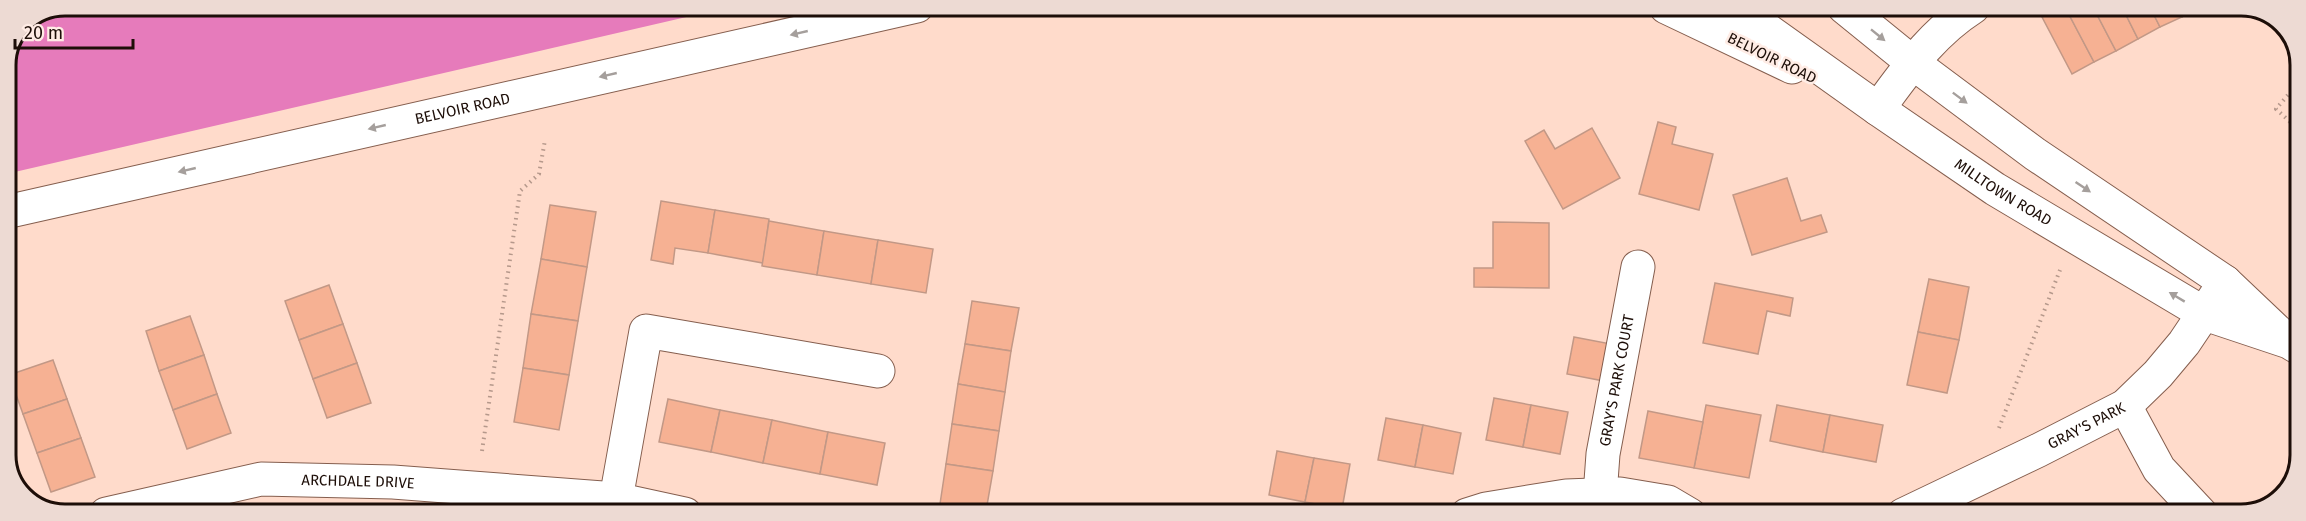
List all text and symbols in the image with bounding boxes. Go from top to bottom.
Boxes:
scale bar [15,12,134,50]
text: 20 m [24,22,63,44]
one-way arrow [1870,28,1886,41]
one-way arrow [789,29,808,38]
street label: BELVOIR ROAD [1724,29,1820,87]
one-way arrow [599,71,618,80]
street label: BELVOIR ROAD [413,89,512,128]
one-way arrow [1952,91,1967,103]
one-way arrow [367,123,386,132]
street label: MILLTOWN ROAD [1951,155,2055,230]
one-way arrow [178,165,196,175]
one-way arrow [2075,181,2091,193]
one-way arrow [2169,291,2185,302]
street label: GRAY'S PARK COURT [1596,313,1638,448]
street label: GRAY'S PARK [2045,398,2128,453]
street label: ARCHDALE DRIVE [301,471,415,493]

